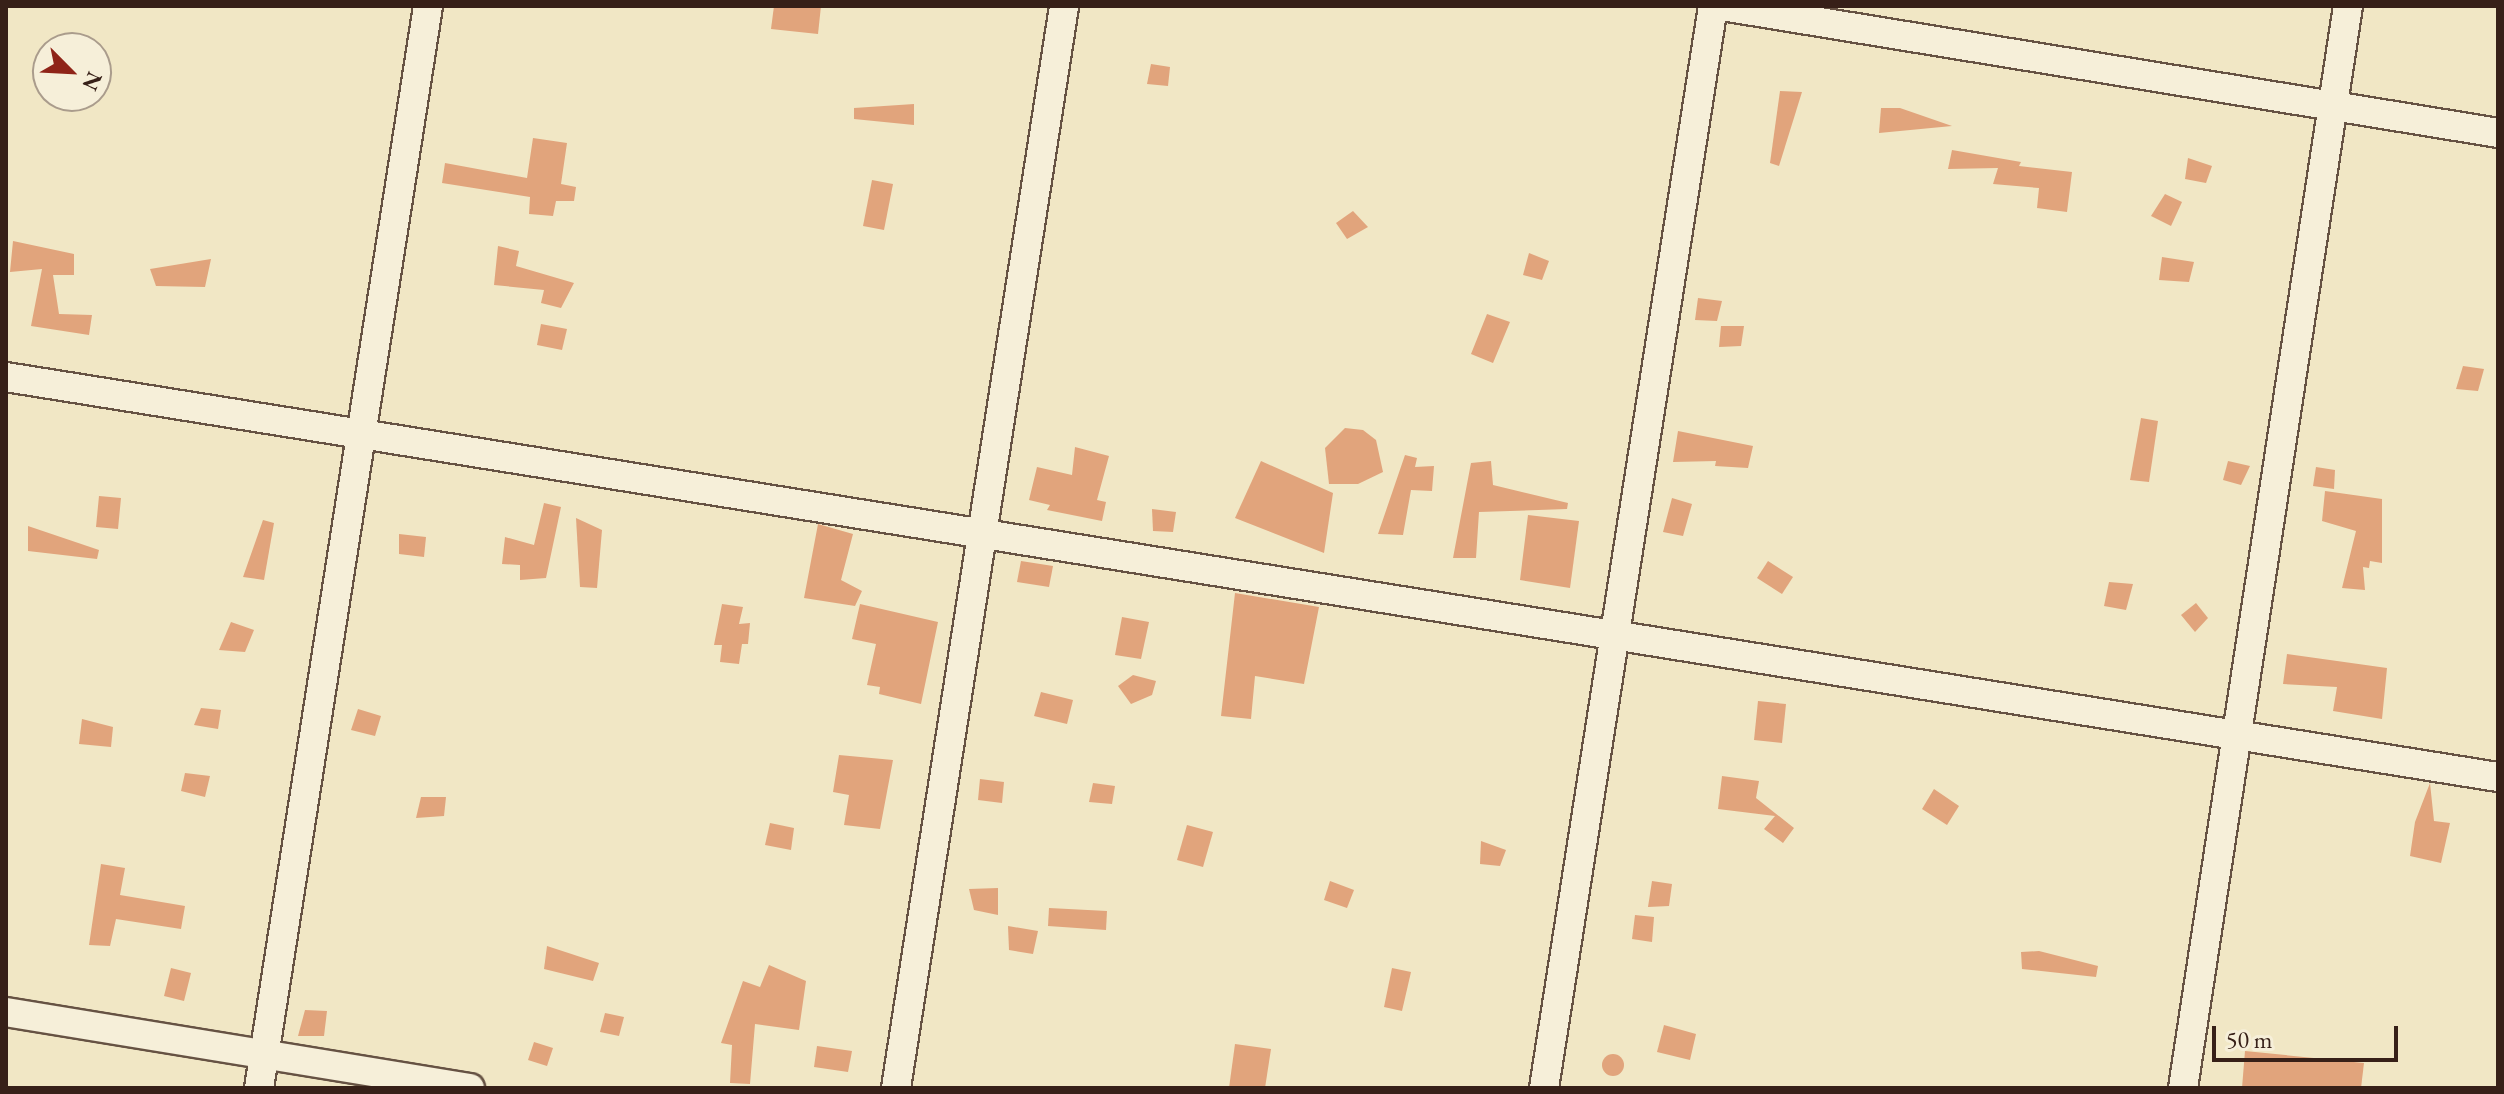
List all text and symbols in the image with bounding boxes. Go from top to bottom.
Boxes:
north arrow [32,32,112,112]
text: N [76,67,109,95]
scale bar [2216,1010,2402,1060]
text: 50 m [2226,1024,2273,1055]

